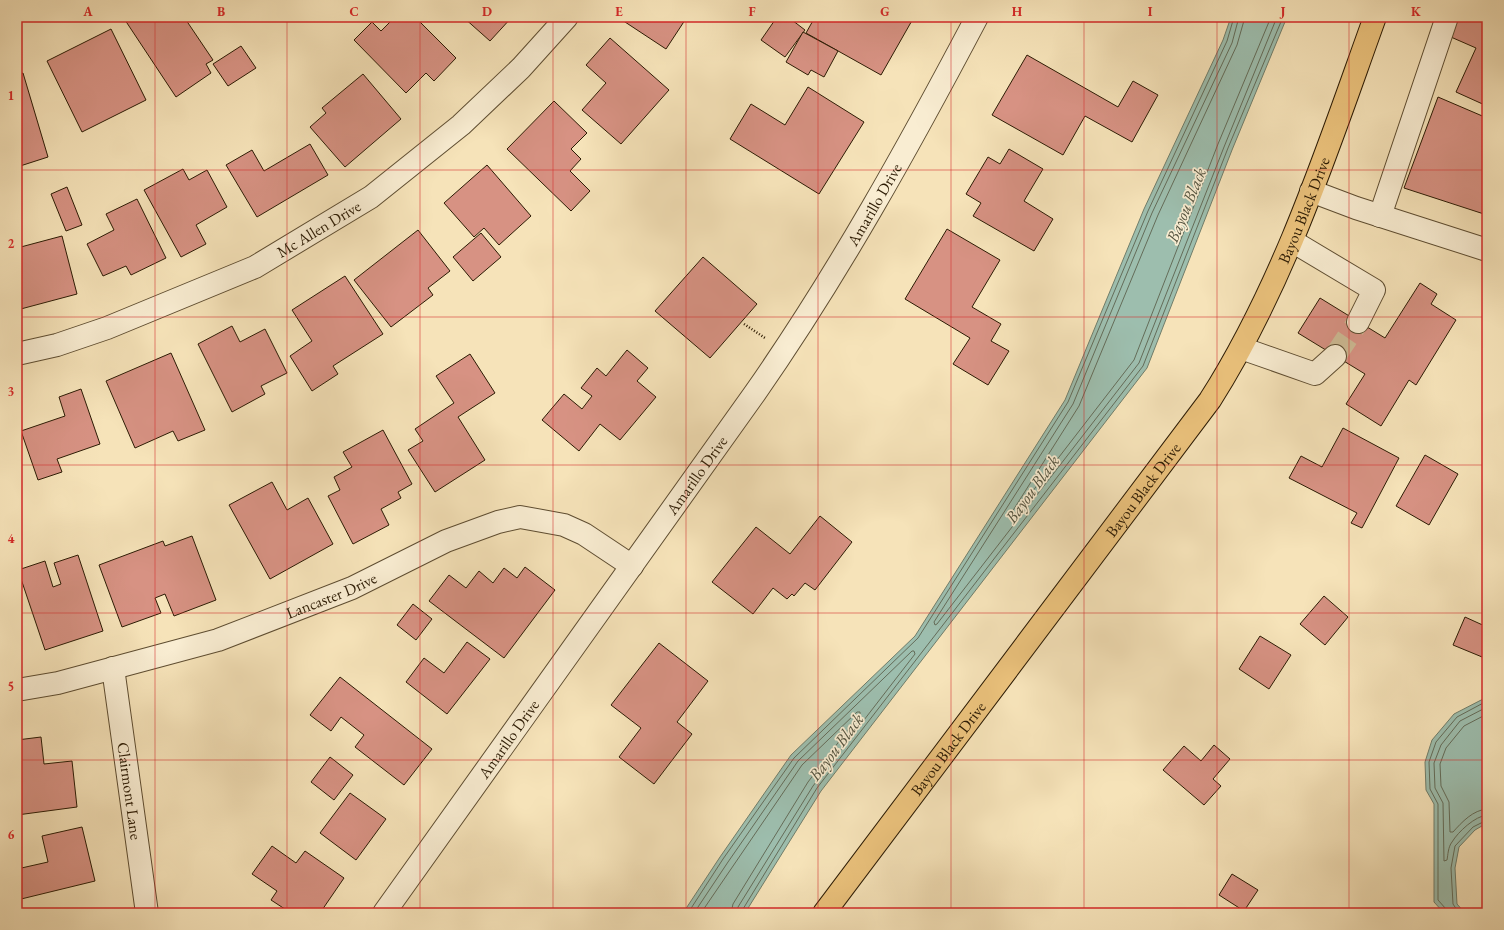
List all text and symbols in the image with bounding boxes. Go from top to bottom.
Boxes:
text: A [82,3,93,20]
text: B [217,3,225,20]
text: C [349,3,359,20]
text: D [482,3,492,20]
text: E [615,3,623,20]
text: F [748,3,756,20]
text: G [880,3,890,20]
text: H [1012,3,1023,20]
text: I [1148,3,1153,20]
text: J [1279,3,1286,20]
text: K [1411,3,1422,20]
text: 1 [8,87,15,104]
street label: Bayou Black Drive [1273,154,1335,267]
street label: Amarillo Drive [842,159,907,251]
water label: Bayou Black [1161,164,1211,247]
street label: Mc Allen Drive [273,196,365,263]
text: 2 [8,235,15,252]
text: 3 [8,383,15,400]
street label: Amarillo Drive [661,432,732,520]
street label: Bayou Black Drive [1101,438,1185,541]
water label: Bayou Black [999,450,1064,528]
text: 4 [8,530,15,547]
street label: Lancaster Drive [283,567,380,624]
text: 5 [8,678,14,695]
street label: Amarillo Drive [473,695,544,784]
street label: Bayou Black Drive [906,697,991,800]
water label: Bayou Black [803,709,869,786]
street label: Clairmont Lane [112,741,147,841]
text: 6 [8,826,15,843]

